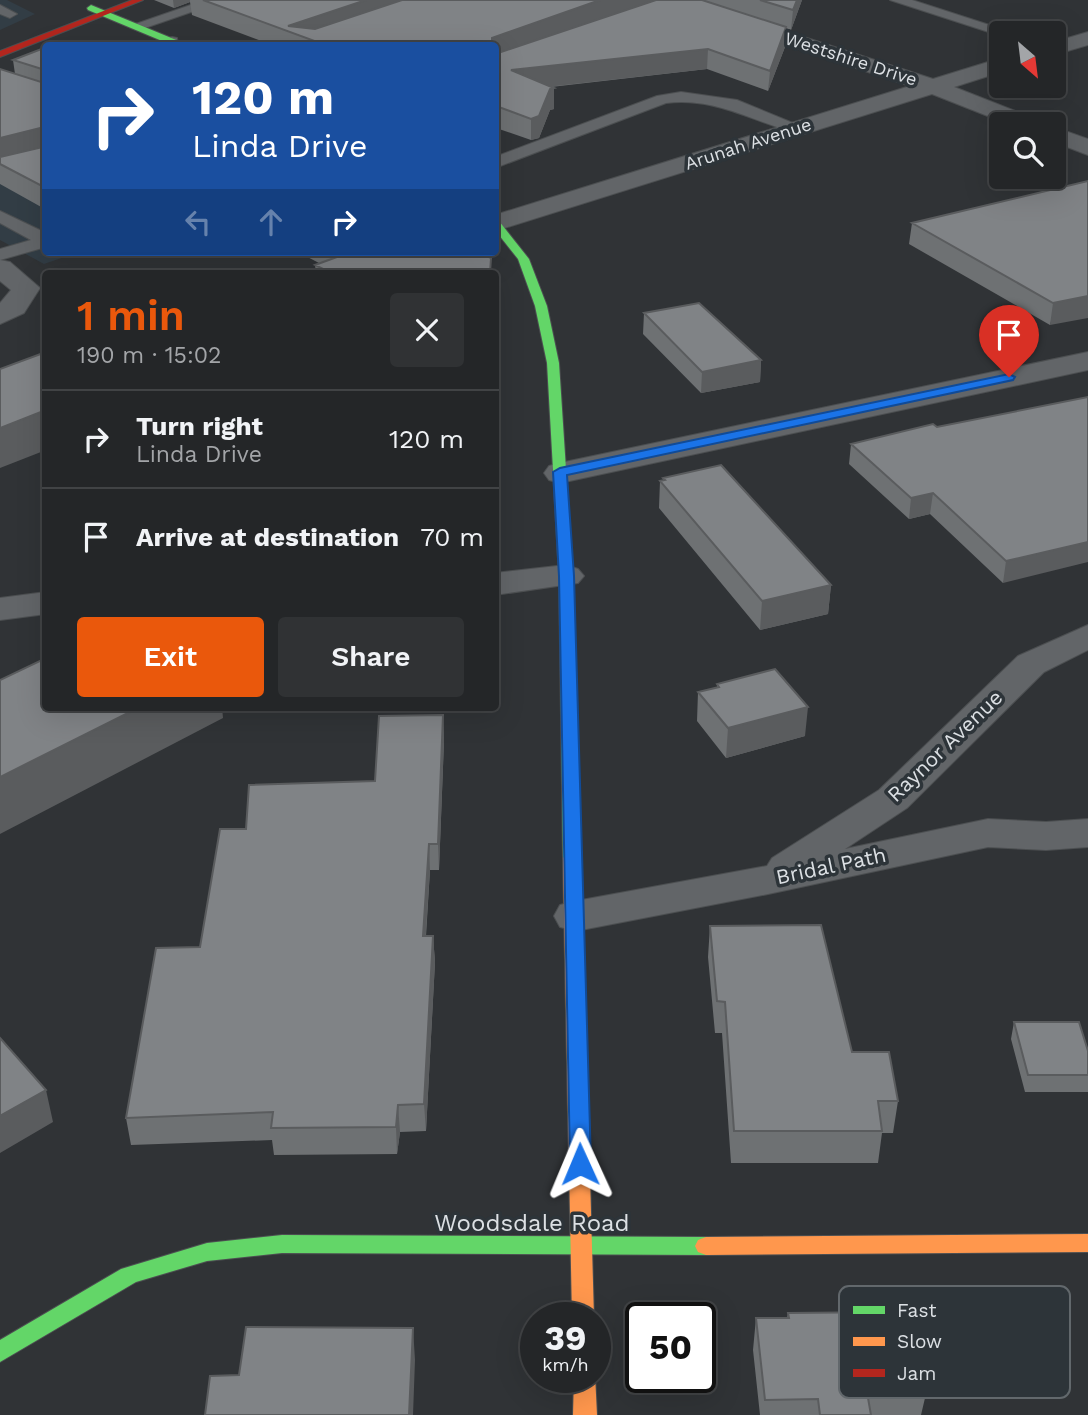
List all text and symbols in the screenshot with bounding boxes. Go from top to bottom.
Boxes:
north arrow [989,21,1066,98]
map controls [989,21,1066,189]
street label: Westshire Drive [782,27,920,90]
text: 120 m [192,68,334,126]
icon: right [77,70,168,161]
button: search [989,112,1066,189]
street label: Arunah Avenue [682,113,814,174]
text: Linda Drive [192,127,367,165]
icon: left [179,203,217,241]
icon: ahead [252,203,290,241]
icon: right [325,203,363,241]
text: 1 min [77,291,185,340]
button: close [390,293,464,367]
pin [979,305,1039,377]
icon: arrive [990,316,1028,354]
text: 190 m · 15:02 [77,342,222,369]
text: Turn right [136,411,263,441]
icon: right [77,420,115,458]
text: 120 m [389,424,464,454]
text: Linda Drive [136,441,262,468]
icon: arrive [77,518,115,556]
text: Arrive at destination [136,522,399,552]
text: 70 m [420,522,484,552]
button: Exit [77,617,264,697]
button: Share [278,617,464,697]
street label: Raynor Avenue [882,684,1007,807]
street label: Bridal Path [774,842,888,889]
position arrow [543,1127,617,1201]
street label: Woodsdale Road [434,1209,630,1237]
legend [839,1286,1070,1398]
text: Fast [897,1299,936,1322]
speed limit sign: 50 [625,1302,716,1393]
text: 39 [544,1317,587,1359]
text: Slow [897,1330,942,1353]
text: km/h [542,1354,589,1375]
text: Jam [897,1362,936,1385]

